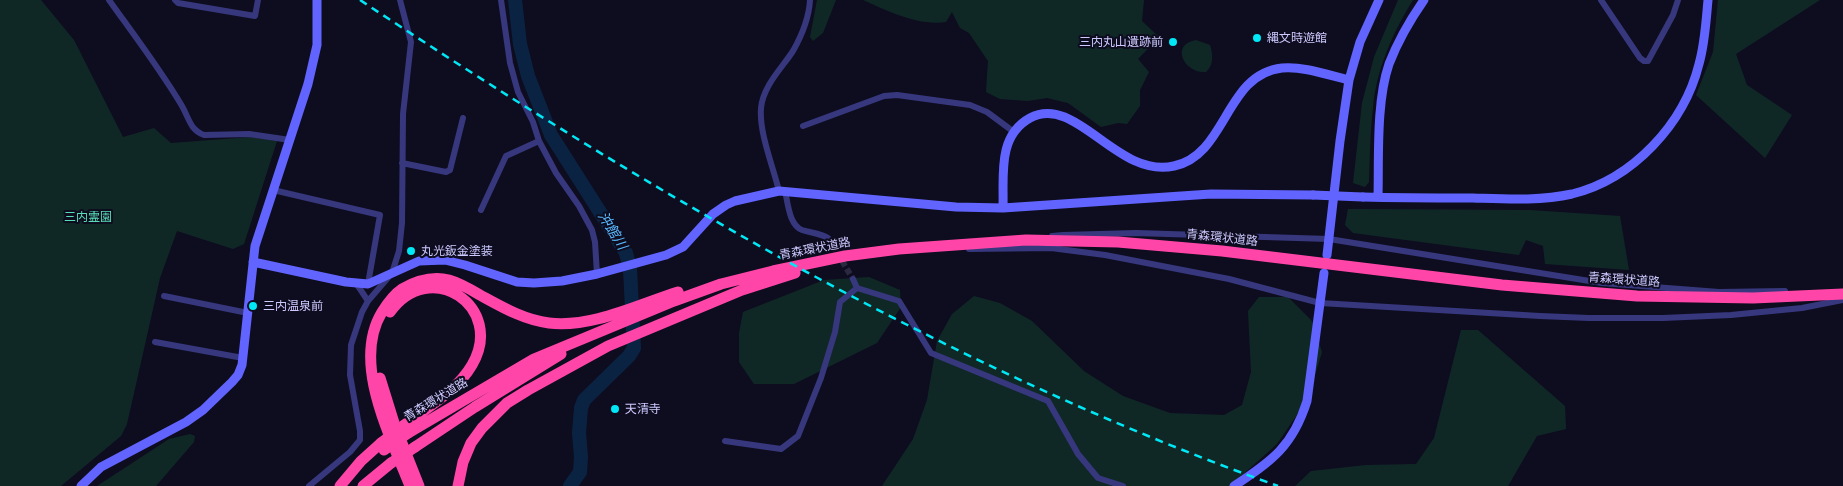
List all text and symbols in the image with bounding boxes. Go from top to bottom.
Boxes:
place label: 縄文時遊館 [1267,31,1327,45]
marker: 縄文時遊館 [1251,32,1263,44]
place label: 三内丸山遺跡前 [1079,35,1163,49]
marker: 三内丸山遺跡前 [1167,36,1179,48]
water label: 沖館川 [594,209,630,253]
park label: 三内霊園 [64,210,112,224]
street label: 青森環状道路 [1185,227,1259,249]
street label: 青森環状道路 [778,235,852,263]
place label: 丸光鈑金塗装 [421,244,493,258]
marker: 丸光鈑金塗装 [405,245,417,257]
street label: 青森環状道路 [1588,270,1660,290]
place label: 三内温泉前 [263,299,323,313]
marker: 三内温泉前 [247,300,259,312]
street label: 青森環状道路 [401,375,471,425]
place label: 天清寺 [625,402,661,416]
marker: 天清寺 [609,403,621,415]

